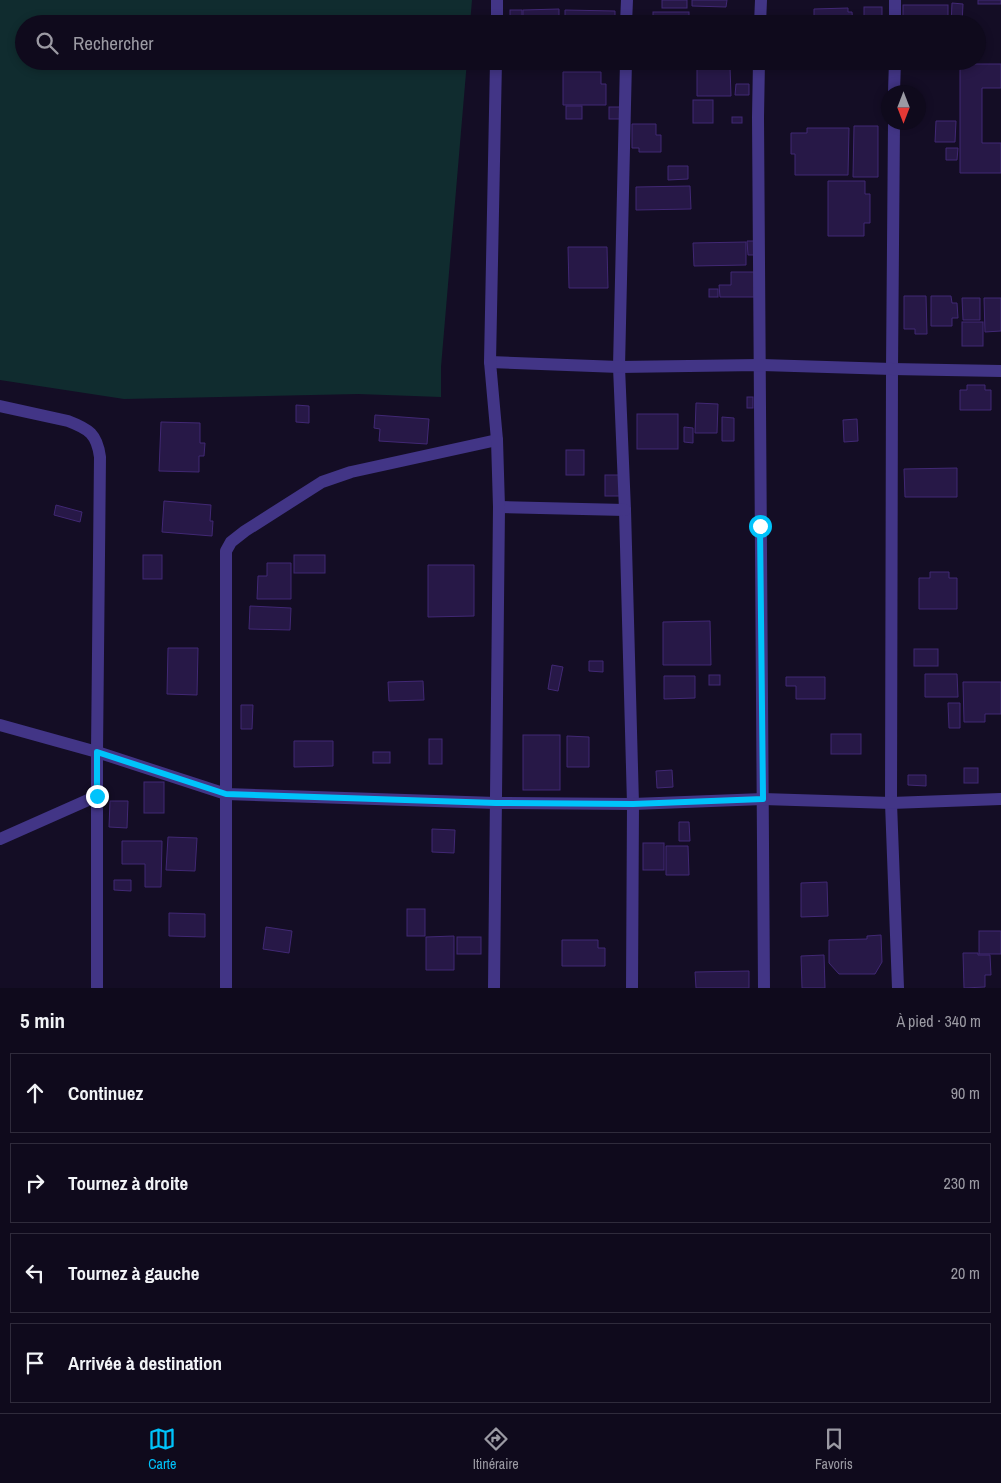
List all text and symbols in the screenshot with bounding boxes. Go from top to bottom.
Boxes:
search box [15,15,986,70]
icon: search [33,29,61,57]
text: Rechercher [73,30,154,56]
north arrow [881,85,926,130]
route start [749,515,772,538]
route end [86,785,109,808]
text: 5 min [20,1006,65,1035]
text: À pied · 340 m [896,1010,981,1032]
icon: ahead [21,1079,49,1107]
text: Continuez [68,1080,143,1106]
text: 90 m [951,1082,980,1104]
icon: right [21,1169,49,1197]
text: Tournez à droite [68,1170,188,1196]
text: 230 m [944,1172,980,1194]
icon: left [21,1259,49,1287]
text: Tournez à gauche [68,1260,199,1286]
text: 20 m [951,1262,980,1284]
icon: arrive [21,1349,49,1377]
text: Arrivée à destination [68,1350,222,1376]
tab: Carte [148,1425,176,1473]
tab: Itinéraire [473,1425,519,1473]
tab: Favoris [815,1425,853,1473]

